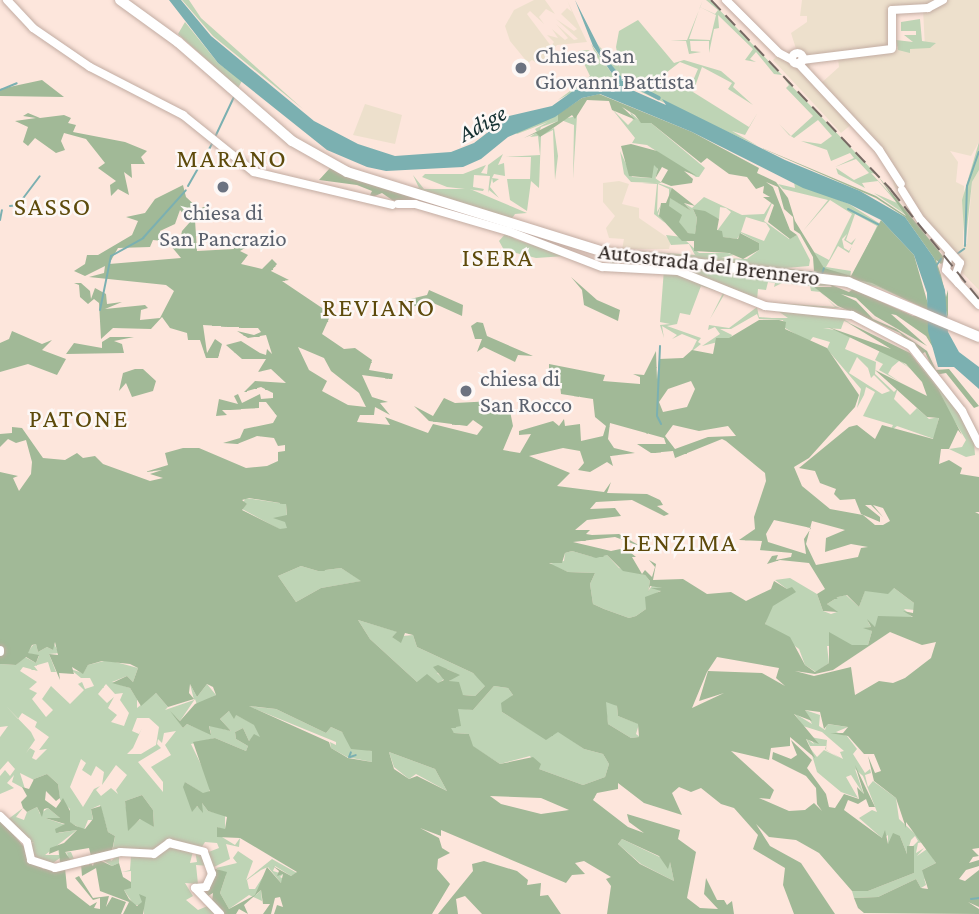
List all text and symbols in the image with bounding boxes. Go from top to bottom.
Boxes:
place label: Chiesa San Giovanni Battista [535,41,695,95]
marker: Chiesa San Giovanni Battista [513,60,529,76]
water label: Adige [453,98,511,148]
district label: MARANO [177,143,287,175]
marker: chiesa di San Pancrazio [215,179,231,195]
district label: SASSO [14,191,92,223]
place label: chiesa di San Pancrazio [159,198,287,252]
street label: Autostrada del Brennero [597,237,821,291]
district label: ISERA [462,242,534,274]
district label: REVIANO [323,292,435,324]
place label: chiesa di San Rocco [480,364,572,418]
marker: chiesa di San Rocco [458,383,474,399]
district label: PATONE [29,403,129,435]
district label: LENZIMA [623,527,737,559]

